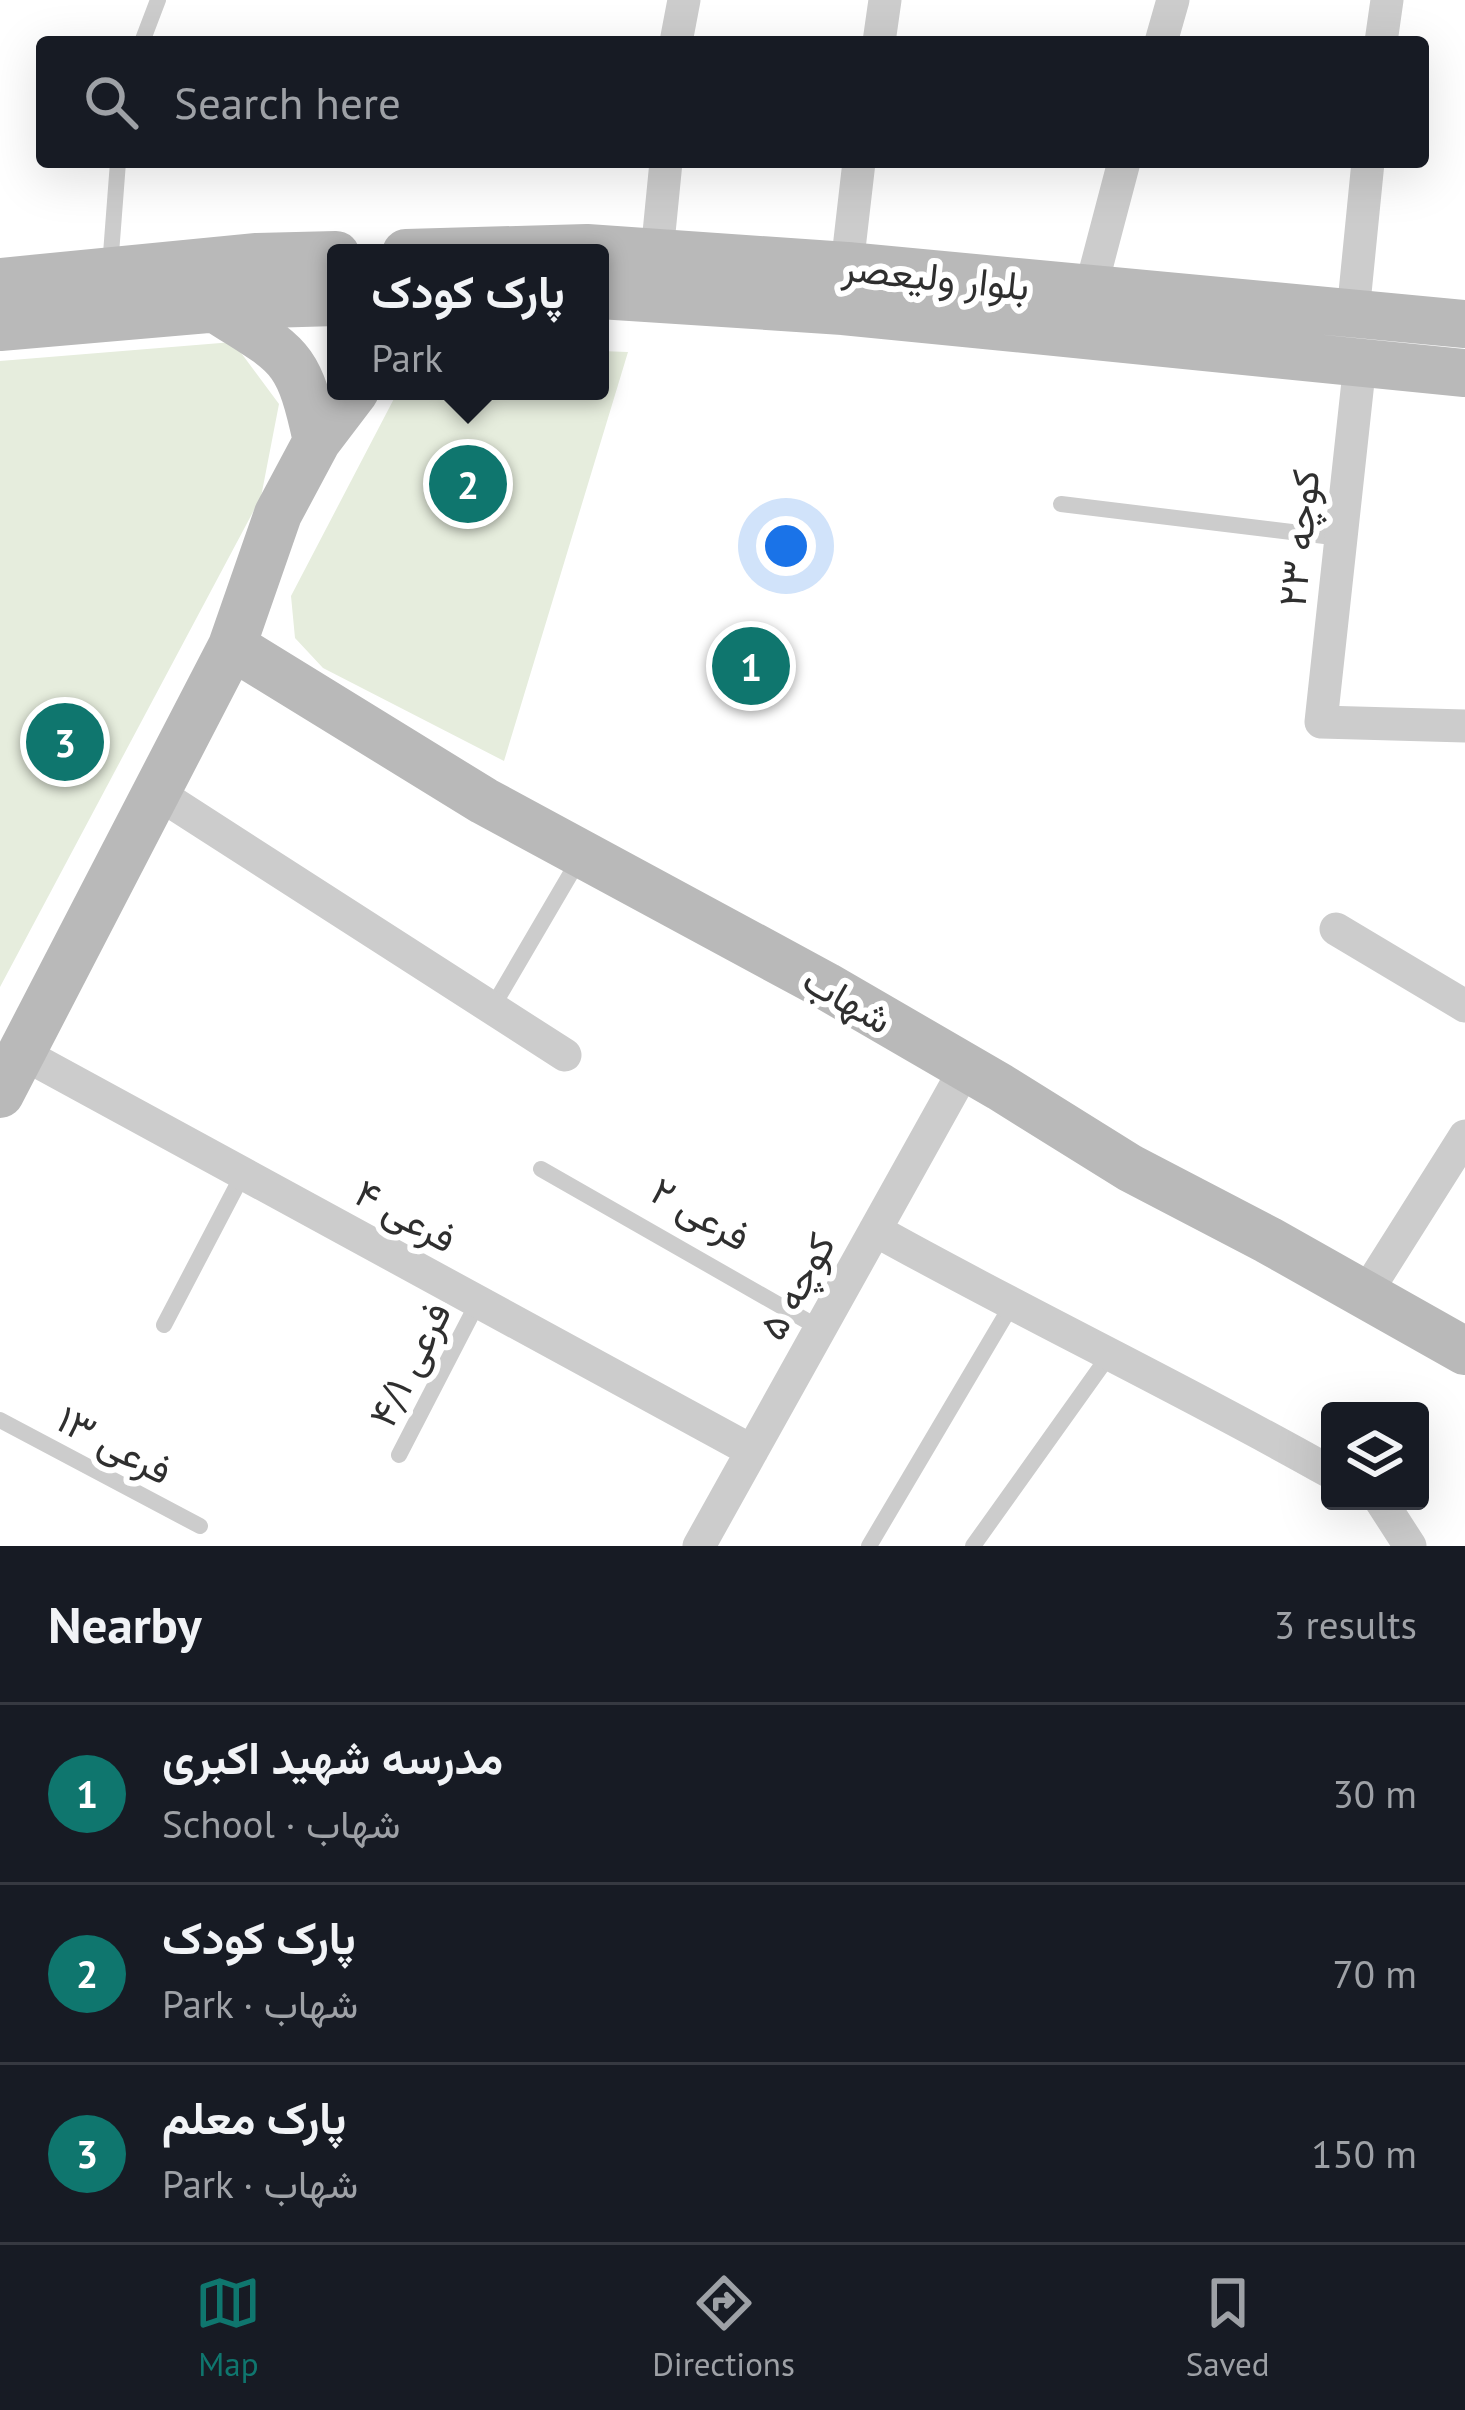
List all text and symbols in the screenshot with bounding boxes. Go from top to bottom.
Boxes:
search box [36,36,1429,168]
icon: search [78,69,144,135]
text: Search here [174,73,401,131]
street label: بلوار ولیعصر [839,241,1032,311]
popup [327,244,609,400]
text: پارک کودک [371,262,565,320]
text: Park [371,332,443,383]
pin: 2 [429,439,507,529]
street label: کوچه ۲۳ [1265,467,1333,609]
your location [756,516,816,576]
pin: 1 [712,621,790,711]
pin: 3 [26,697,104,787]
street label: شهاب [794,953,902,1045]
street label: فرعی ۲ [642,1164,760,1262]
street label: فرعی ۴ [346,1166,466,1264]
street label: کوچه ۵ [746,1224,848,1349]
street label: فرعی ۴/۱ [356,1293,462,1435]
street label: فرعی ۱۳ [49,1393,181,1495]
map controls [1321,1402,1429,1510]
button: layers [1321,1402,1429,1510]
text: Nearby [48,1591,202,1657]
text: 3 results [1274,1599,1417,1650]
text: مدرسه شهید اکبری [162,1728,503,1786]
text: 1 [76,1768,98,1819]
text: 30 m [1332,1768,1417,1819]
text: School · شهاب [162,1798,401,1849]
text: پارک کودک [162,1908,356,1966]
text: 2 [76,1948,98,1999]
text: 70 m [1332,1948,1417,1999]
text: Park · شهاب [162,1978,358,2029]
text: پارک معلم [162,2088,346,2146]
text: 3 [76,2128,98,2179]
text: 150 m [1311,2128,1417,2179]
text: Park · شهاب [162,2158,358,2209]
tab: Map [195,2270,261,2385]
tab: Directions [652,2270,795,2385]
tab: Saved [1186,2270,1270,2385]

